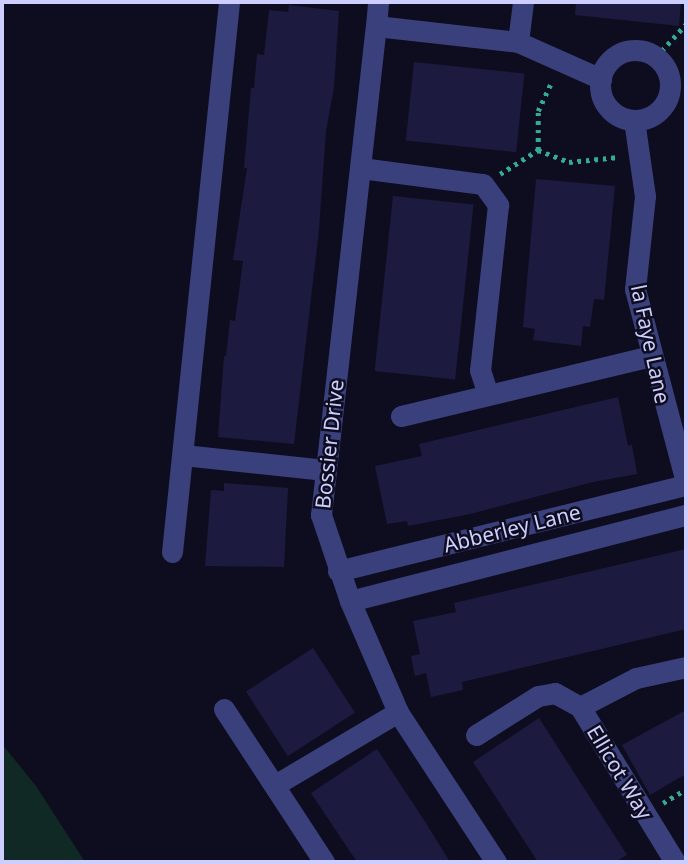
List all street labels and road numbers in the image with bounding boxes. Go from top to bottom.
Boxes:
street label: la Faye Lane [626,282,676,406]
street label: Bossier Drive [310,378,348,510]
street label: Abberley Lane [441,499,583,557]
street label: Ellicot Way [582,720,658,824]

